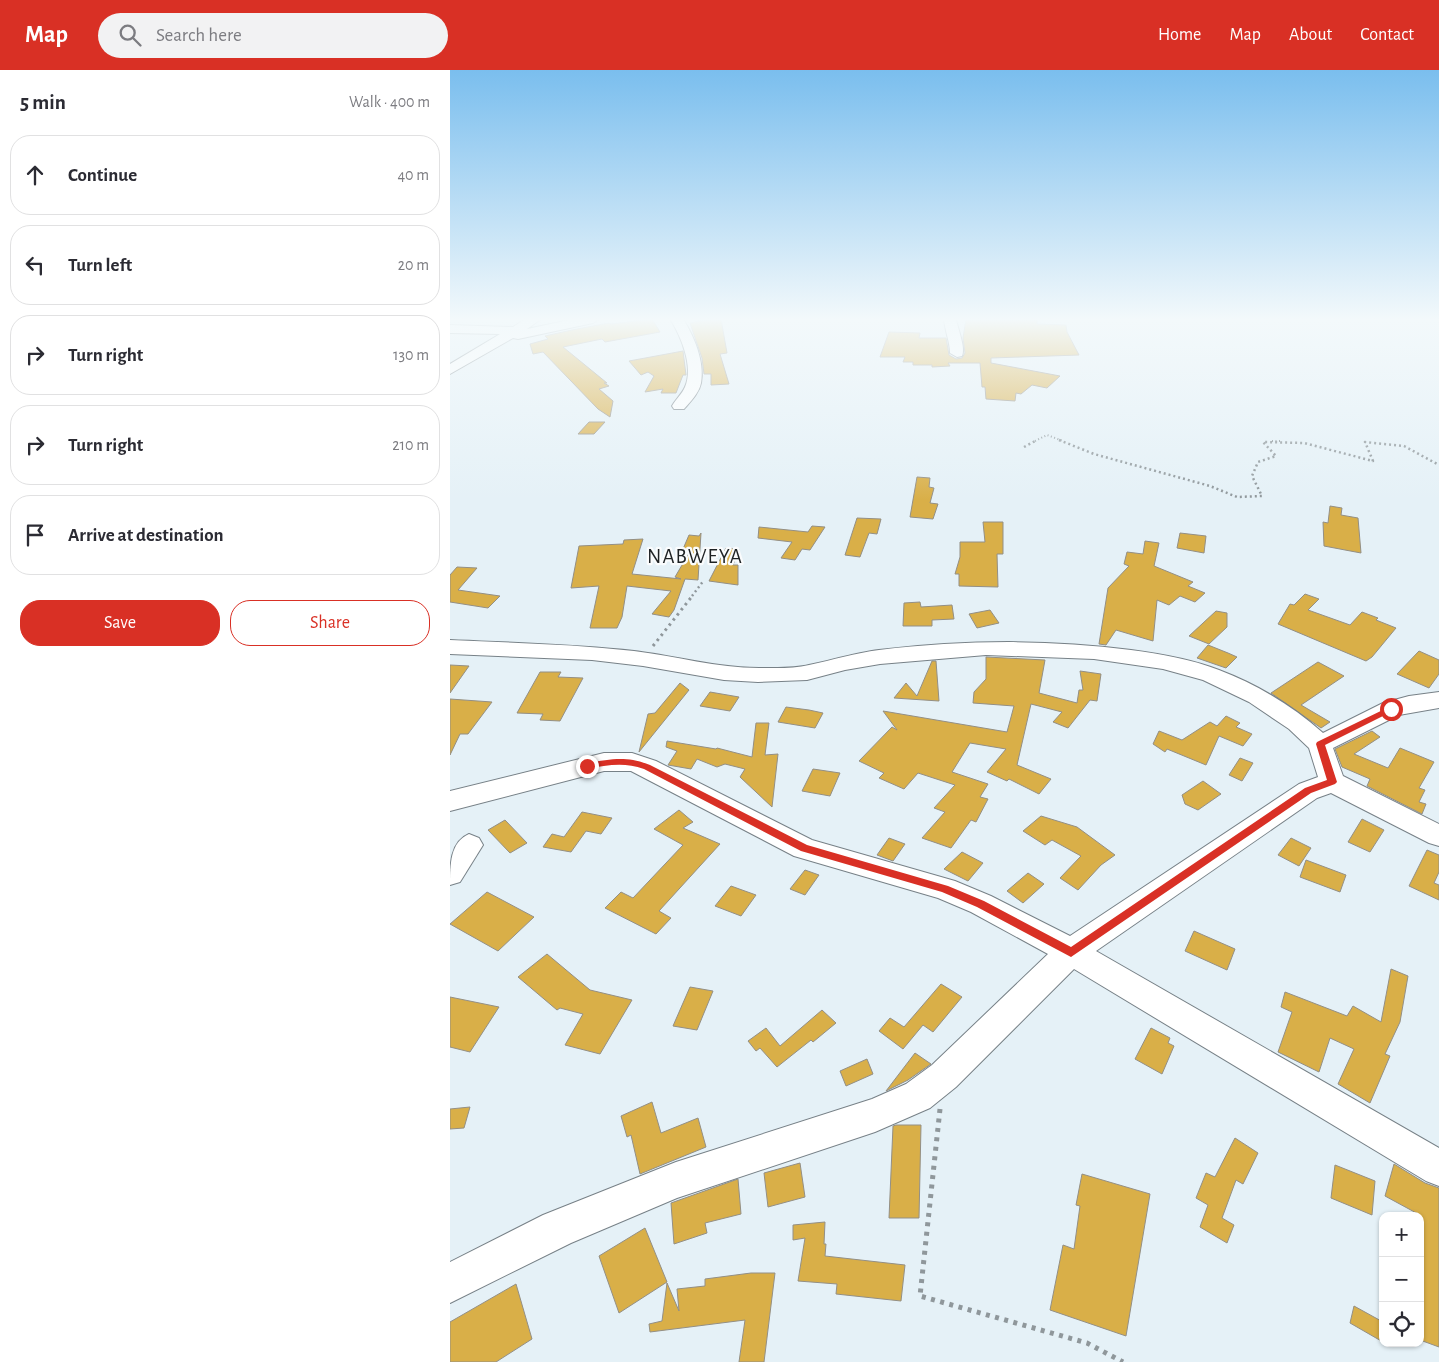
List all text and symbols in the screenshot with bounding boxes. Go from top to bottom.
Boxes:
search box [98,13,448,58]
icon: search [116,21,144,49]
text: Map [25,23,68,47]
text: Search here [156,26,242,45]
text: Home [1158,26,1201,44]
text: Map [1229,26,1261,44]
text: About [1289,26,1332,44]
text: Contact [1360,26,1414,44]
text: 5 min [20,92,66,113]
text: Walk · 400 m [349,94,430,110]
icon: ahead [21,161,49,189]
text: Continue [68,166,137,185]
text: 40 m [397,167,429,183]
icon: left [21,251,49,279]
text: Turn left [68,256,132,275]
text: 20 m [398,257,429,273]
icon: right [21,341,49,369]
text: Turn right [68,346,143,365]
text: 130 m [393,347,429,363]
icon: right [21,431,49,459]
text: Turn right [68,436,143,455]
text: 210 m [392,437,429,453]
icon: arrive [21,521,49,549]
text: Arrive at destination [68,526,224,545]
district label: NABWEYA [647,546,743,567]
button: Save [20,600,220,646]
button: Share [230,600,430,646]
route start [1380,698,1403,721]
route end [576,755,599,778]
map controls [1379,1212,1424,1347]
button: + [1379,1212,1424,1257]
button: − [1379,1257,1424,1302]
button: locate [1379,1302,1424,1347]

